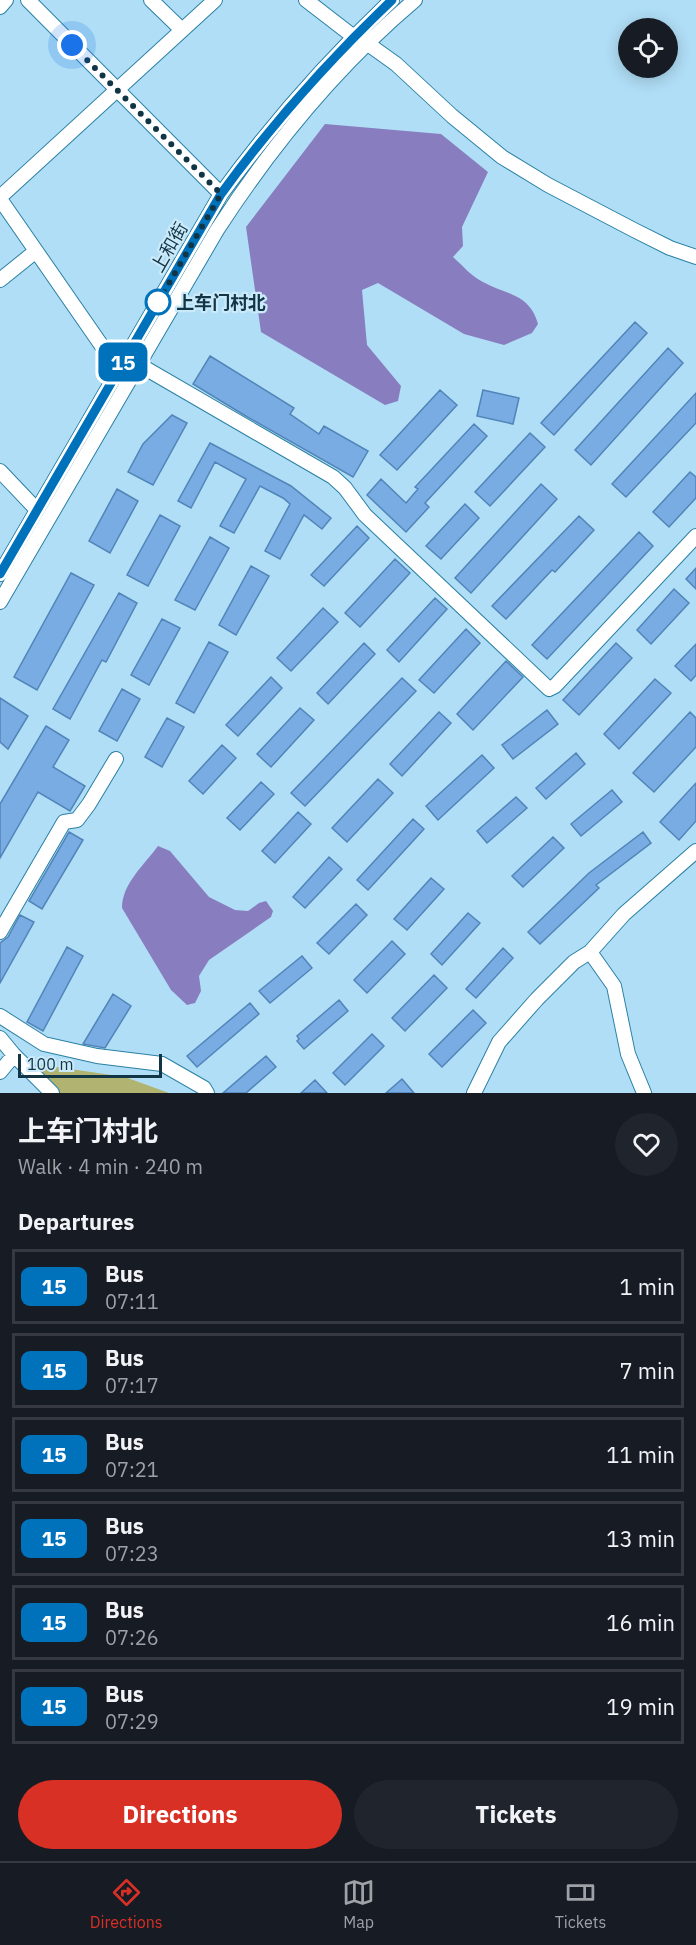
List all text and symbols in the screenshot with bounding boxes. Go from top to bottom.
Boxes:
map controls [618,18,678,78]
button: locate [618,18,678,78]
your location [57,30,87,60]
street label: 上和街 [146,218,192,276]
marker: 上车门村北 [145,289,171,315]
place label: 上车门村北 [176,291,266,314]
line badge: 15 [96,342,150,382]
text: 15 [110,348,136,376]
scale bar [18,1051,162,1078]
text: 100 m [27,1054,74,1074]
text: 上车门村北 [18,1112,158,1149]
button: heart [615,1113,678,1176]
text: Walk · 4 min · 240 m [18,1153,203,1180]
text: Departures [18,1207,134,1236]
text: Bus [105,1259,144,1288]
text: 15 [41,1272,67,1300]
text: 1 min [619,1272,675,1301]
text: 07:11 [105,1288,159,1315]
text: Bus [105,1343,144,1372]
text: 15 [41,1356,67,1384]
text: 7 min [619,1356,675,1385]
text: 07:17 [105,1372,159,1399]
text: Bus [105,1427,144,1456]
text: 15 [41,1440,67,1468]
text: 11 min [606,1440,675,1469]
text: 07:21 [105,1456,159,1483]
text: Bus [105,1511,144,1540]
text: 15 [41,1524,67,1552]
text: 13 min [606,1524,675,1553]
text: 07:23 [105,1540,159,1567]
text: Bus [105,1595,144,1624]
text: 15 [41,1608,67,1636]
text: 16 min [606,1608,675,1637]
text: 07:26 [105,1624,159,1651]
text: Bus [105,1679,144,1708]
text: 15 [41,1692,67,1720]
text: 19 min [606,1692,675,1721]
text: 07:29 [105,1708,159,1735]
button: Directions [18,1780,342,1849]
button: Tickets [354,1780,678,1849]
tab: Directions [90,1876,163,1932]
tab: Map [342,1876,375,1932]
tab: Tickets [555,1876,606,1932]

